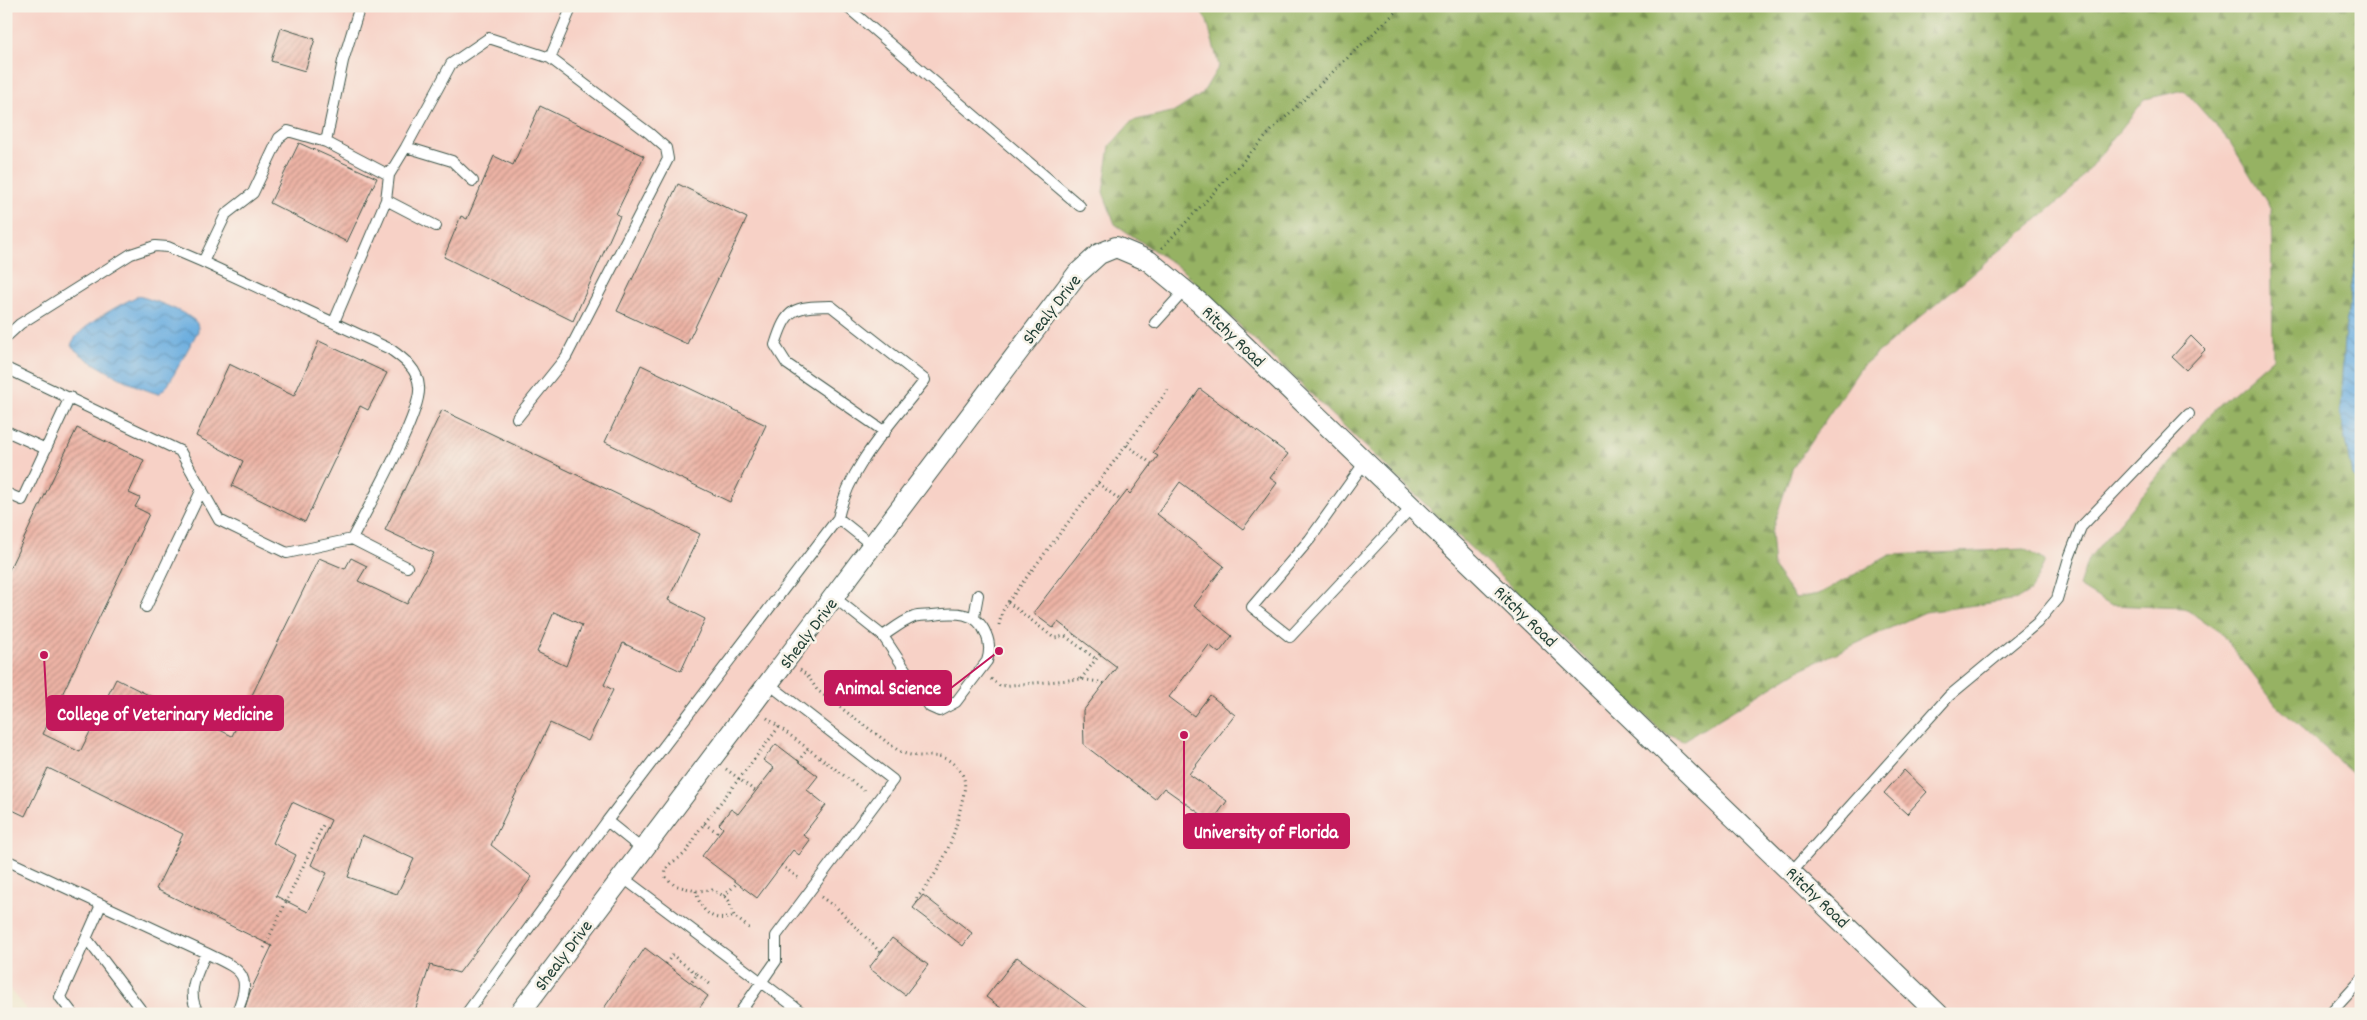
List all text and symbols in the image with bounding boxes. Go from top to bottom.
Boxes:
street label: Shealy Drive [1018,270,1088,351]
street label: Ritchy Road [1195,301,1269,374]
street label: Ritchy Road [1487,581,1561,654]
street label: Shealy Drive [775,594,845,675]
callout: Animal Science [825,671,951,705]
text: Animal Science [835,677,941,704]
callout: College of Veterinary Medicine [47,696,283,730]
text: College of Veterinary Medicine [57,703,273,730]
callout: University of Florida [1184,814,1349,848]
text: University of Florida [1194,821,1339,848]
street label: Ritchy Road [1779,862,1853,935]
street label: Shealy Drive [530,916,600,997]

